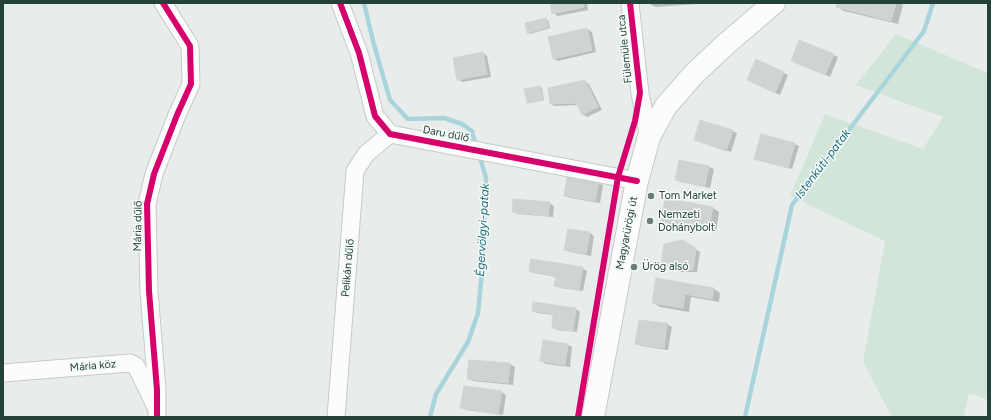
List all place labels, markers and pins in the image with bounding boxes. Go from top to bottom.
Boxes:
place label: Tom Market [659,189,717,203]
marker: Tom Market [646,191,656,201]
place label: Nemzeti Dohánybolt [658,208,715,234]
marker: Nemzeti Dohánybolt [645,216,655,226]
place label: Ürög alsó [642,260,689,274]
marker: Ürög alsó [629,262,639,272]

